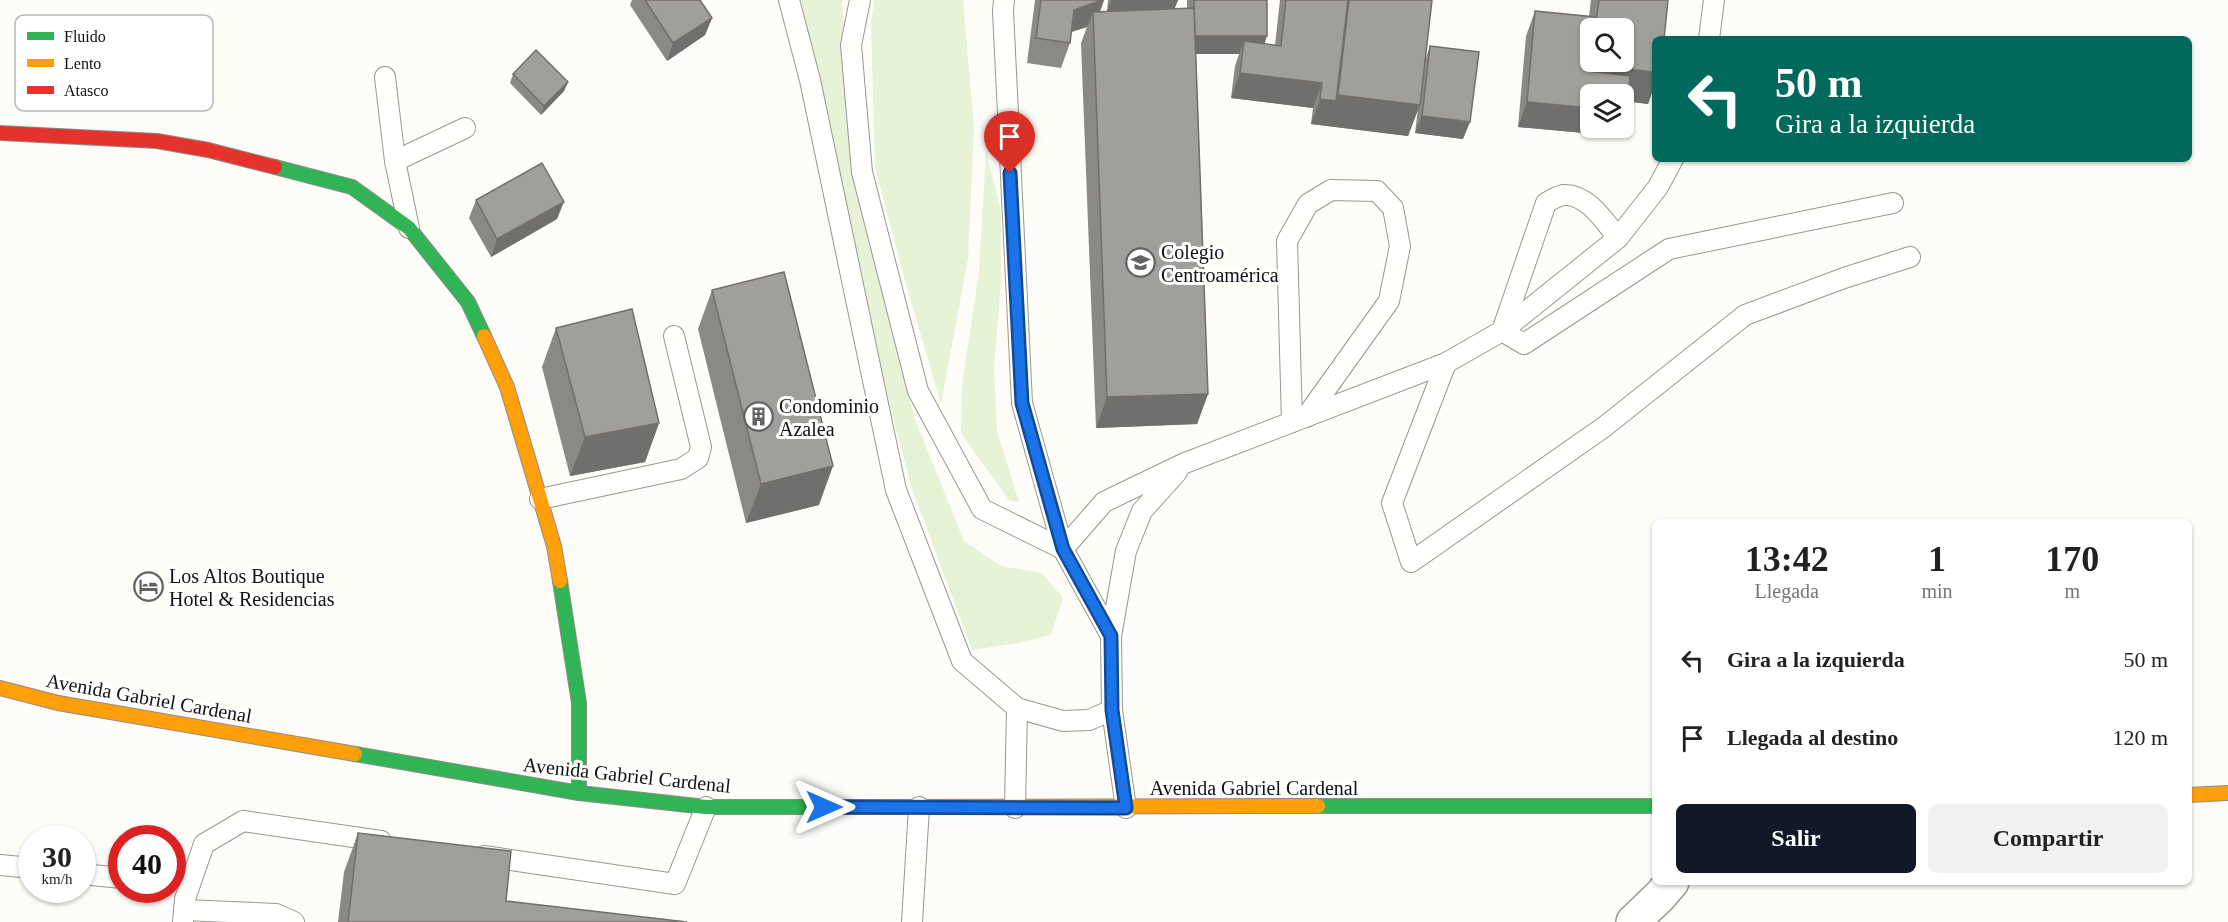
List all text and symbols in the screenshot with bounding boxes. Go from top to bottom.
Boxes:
legend [15,15,213,111]
map controls [1580,18,1634,138]
button: search [1580,18,1634,72]
text: Fluido [64,28,106,45]
text: Lento [64,55,101,72]
icon: left [1676,60,1754,138]
text: 50 m [1775,60,1863,106]
text: Atasco [64,82,108,99]
button: layers [1580,84,1634,138]
text: Gira a la izquierda [1775,109,1975,139]
pin [984,111,1035,173]
icon: arrive [993,120,1026,153]
place label: Colegio Centroamérica [1161,241,1279,286]
school or university icon: Colegio Centroamérica [1124,247,1156,279]
place label: Condominio Azalea [779,395,879,440]
building icon: Condominio Azalea [742,401,774,433]
text: 13:42 [1745,539,1829,579]
text: 1 [1928,539,1946,579]
text: 170 [2045,539,2099,579]
place label: Los Altos Boutique Hotel & Residencias [169,565,335,610]
hotel icon: Los Altos Boutique Hotel & Residencias [132,571,164,603]
text: Llegada [1755,580,1819,602]
text: min [1921,580,1953,602]
text: m [2065,580,2080,602]
icon: left [1676,644,1709,677]
text: Gira a la izquierda [1727,647,1905,672]
text: 50 m [2123,647,2168,672]
street label: Avenida Gabriel Cardenal [44,669,254,727]
icon: arrive [1676,722,1709,755]
text: Llegada al destino [1727,725,1898,750]
text: 120 m [2112,725,2168,750]
street label: Avenida Gabriel Cardenal [522,753,732,797]
position arrow [792,775,856,839]
street label: Avenida Gabriel Cardenal [1150,777,1359,799]
button: Salir [1676,804,1916,873]
button: Compartir [1928,804,2168,873]
speed limit sign: 40 [108,825,186,903]
text: 30 [42,840,72,873]
text: km/h [42,871,72,887]

